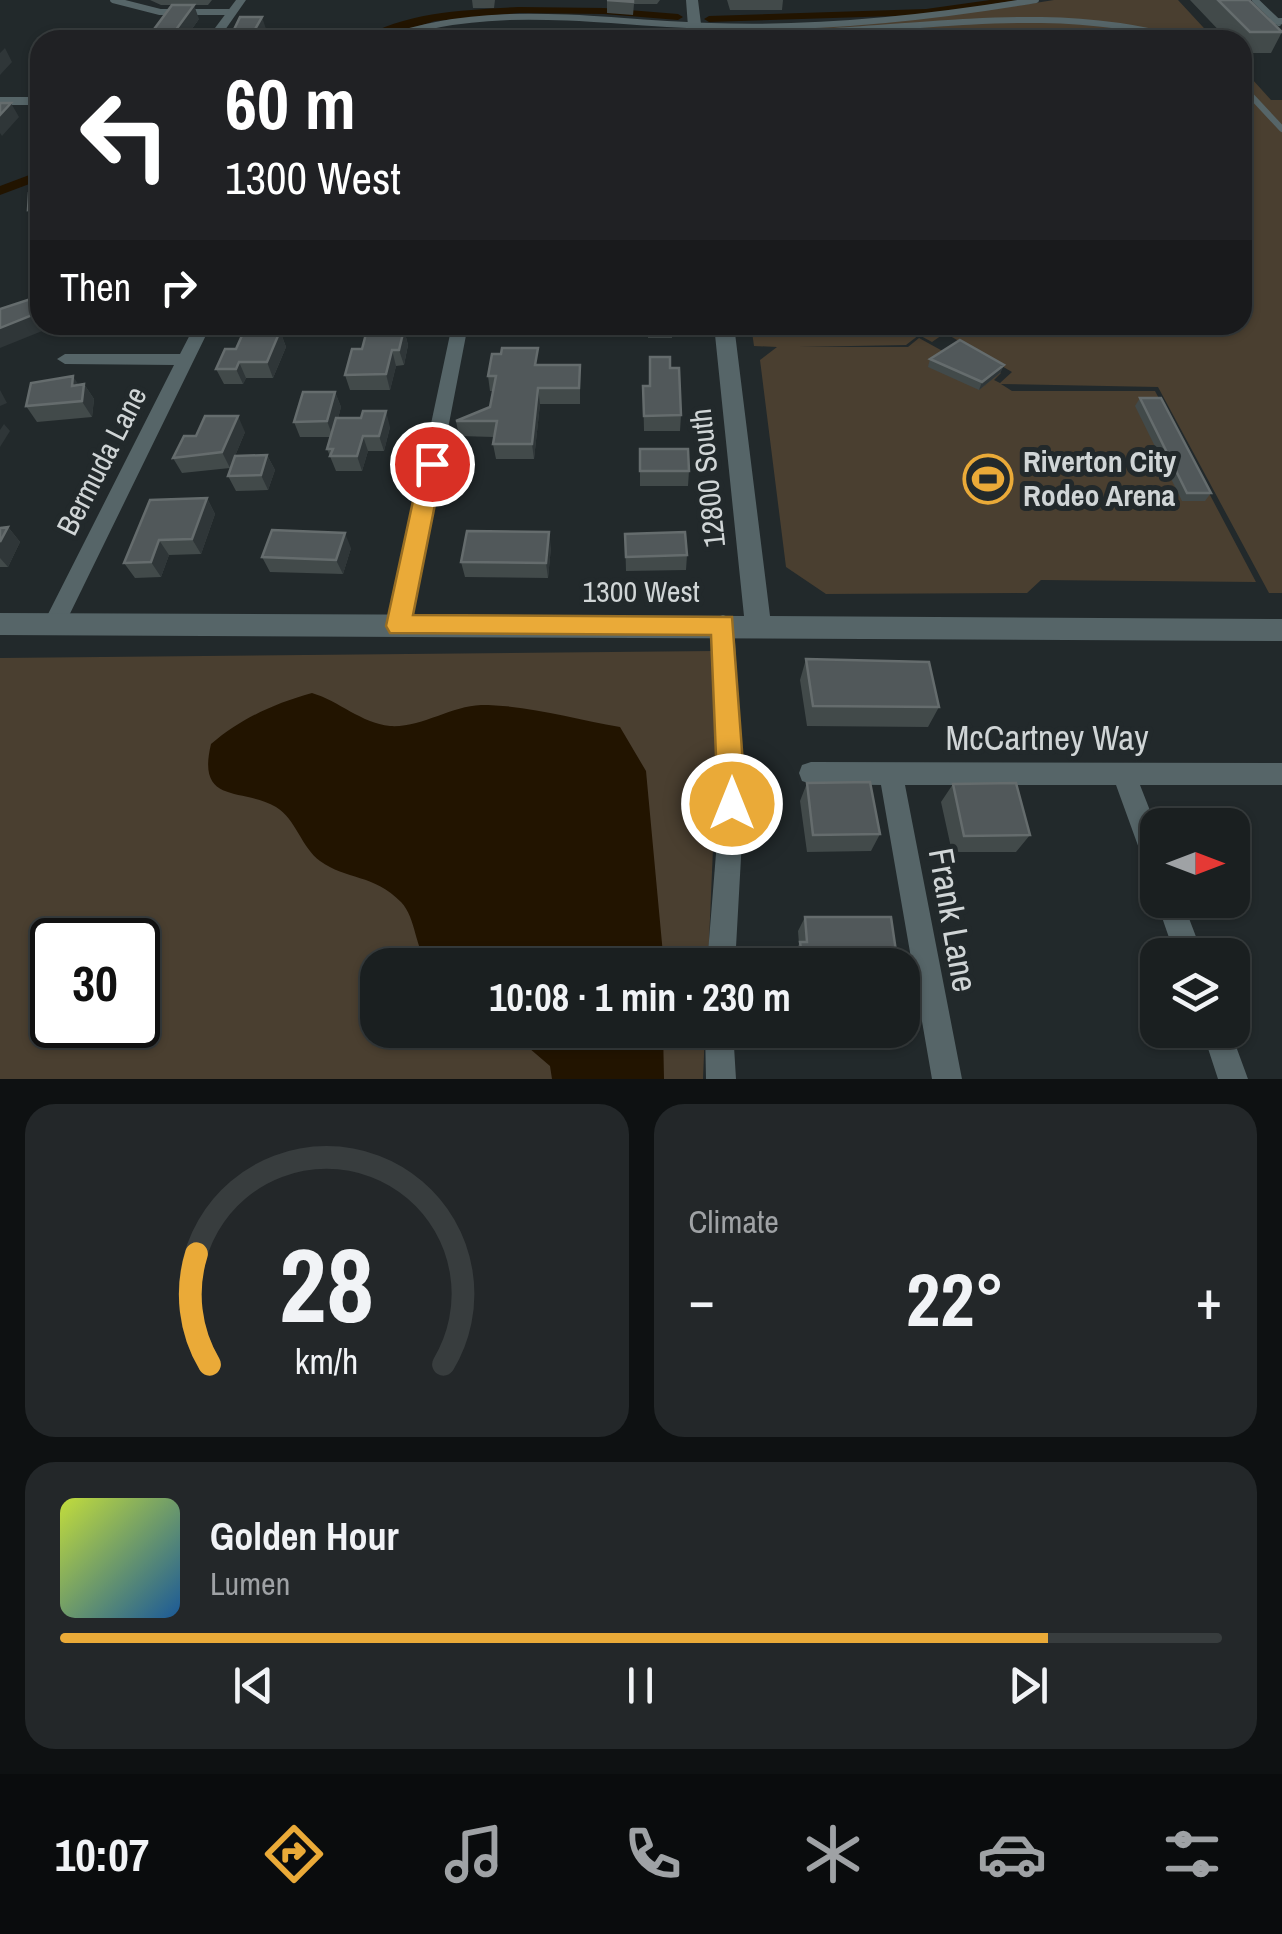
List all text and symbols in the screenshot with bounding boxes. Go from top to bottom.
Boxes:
text: 60 m [225,57,356,151]
icon: left [60,70,190,200]
text: 1300 West [225,147,401,208]
icon: right [151,260,206,315]
text: Then [60,262,131,313]
street label: Bermuda Lane [47,380,156,542]
street label: 12800 South [680,407,734,550]
pin [390,422,475,507]
icon: arrive [405,437,460,492]
place label: Riverton City Rodeo Arena [1023,441,1176,515]
sports icon: Riverton City Rodeo Arena [962,453,1014,505]
street label: 1300 West [582,571,700,611]
street label: McCartney Way [945,714,1149,761]
position arrow [680,752,784,856]
north arrow [1140,808,1250,918]
map controls [1140,808,1250,1048]
street label: Frank Lane [918,844,989,995]
speed limit sign: 30 [30,918,160,1048]
button: layers [1140,938,1250,1048]
text: 10:08 · 1 min · 230 m [489,972,791,1023]
text: Climate [689,1200,779,1243]
text: 28 [279,1214,374,1354]
text: 22° [906,1248,1004,1349]
text: − [689,1262,715,1336]
text: + [1196,1262,1222,1336]
text: km/h [295,1337,359,1385]
text: Golden Hour [210,1511,399,1562]
text: Lumen [210,1562,290,1605]
icon: previous [226,1658,281,1713]
icon: pause [613,1658,668,1713]
icon: next [1001,1658,1056,1713]
icon: directions [259,1819,329,1889]
icon: music [439,1819,509,1889]
icon: phone [618,1819,688,1889]
icon: climate [798,1819,868,1889]
icon: car [977,1819,1047,1889]
icon: filters [1157,1819,1227,1889]
text: 10:07 [55,1824,149,1885]

